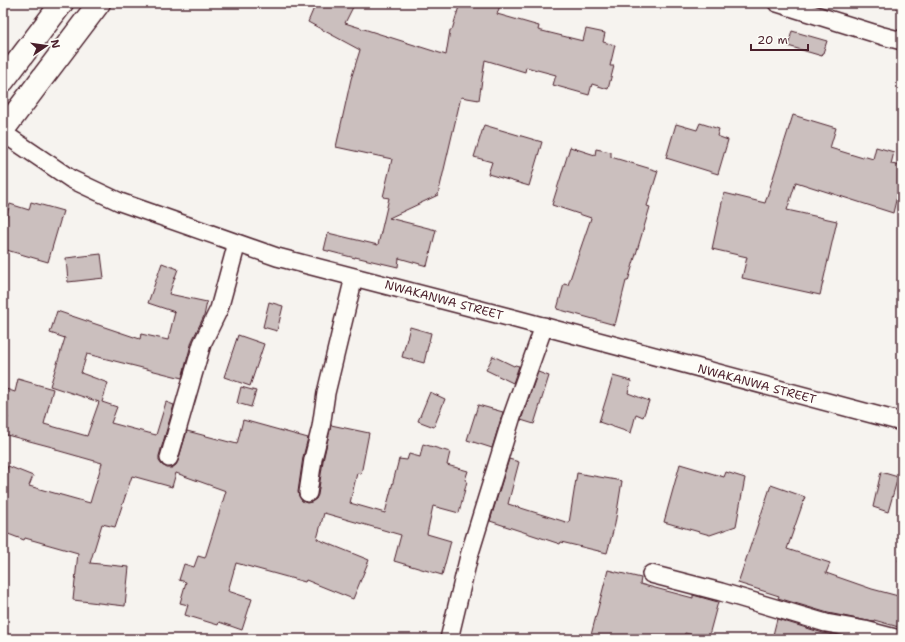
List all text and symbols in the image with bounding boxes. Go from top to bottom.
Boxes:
north arrow [26,26,66,66]
scale bar [751,26,808,52]
text: 20 m [757,32,788,48]
text: N [47,38,64,50]
street label: NWAKANWA STREET [383,276,506,324]
street label: NWAKANWA STREET [696,360,819,408]

